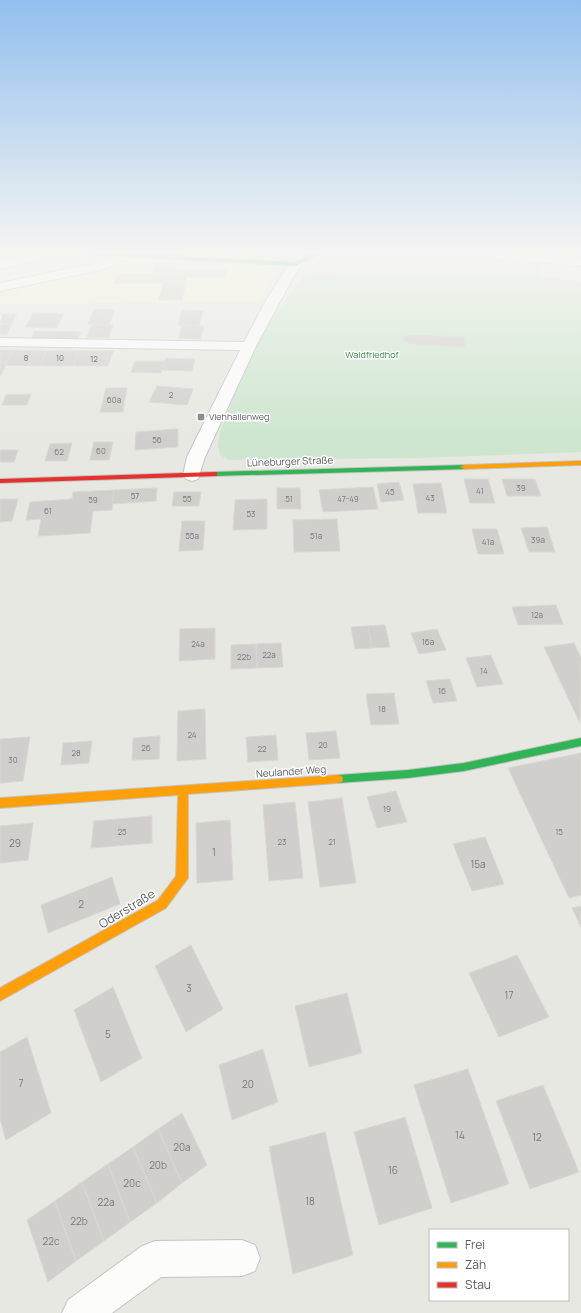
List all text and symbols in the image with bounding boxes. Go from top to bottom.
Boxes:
park label: Waldfriedhof [345,348,400,361]
house number: 8 [24,352,29,363]
house number: 10 [56,352,64,363]
house number: 12 [90,353,98,364]
house number: 2 [169,389,174,400]
house number: 60a [107,394,121,405]
place label: Viehhallenweg [209,410,269,423]
marker: Viehhallenweg [196,412,206,422]
house number: 56 [152,434,162,445]
house number: 60 [96,445,106,456]
house number: 62 [54,446,64,457]
street label: Lüneburger Straße [247,452,334,470]
house number: 39 [516,482,526,493]
house number: 41 [476,485,484,496]
house number: 45 [385,486,395,497]
house number: 57 [131,490,139,501]
house number: 43 [425,492,435,503]
house number: 55 [182,493,192,504]
house number: 51 [285,493,293,504]
house number: 47-49 [337,493,359,504]
house number: 59 [88,494,98,505]
house number: 61 [44,505,52,516]
house number: 53 [246,508,256,519]
house number: 55a [185,530,199,541]
house number: 51a [310,530,322,541]
house number: 39a [531,534,545,545]
house number: 41a [482,536,494,547]
house number: 12a [531,609,543,620]
house number: 16a [422,636,434,647]
house number: 24a [191,638,205,649]
house number: 22a [262,649,276,660]
house number: 22b [237,651,251,662]
house number: 14 [480,665,488,676]
house number: 16 [438,685,446,696]
house number: 18 [378,703,386,714]
house number: 24 [187,729,197,740]
house number: 20 [318,739,328,750]
house number: 26 [141,742,151,753]
house number: 22 [257,743,267,754]
house number: 28 [71,747,81,758]
house number: 30 [8,754,18,765]
street label: Neulander Weg [255,762,327,780]
house number: 19 [383,803,391,814]
house number: 25 [117,826,127,837]
house number: 15 [555,826,563,837]
house number: 29 [9,836,21,850]
house number: 23 [278,836,286,847]
house number: 21 [328,836,336,847]
house number: 1 [212,845,216,859]
house number: 15a [470,857,486,871]
street label: Oderstraße [95,885,158,932]
house number: 2 [78,897,84,911]
house number: 3 [186,981,192,995]
house number: 17 [505,988,513,1002]
house number: 5 [105,1027,111,1041]
house number: 7 [18,1076,24,1090]
house number: 20 [242,1077,254,1091]
house number: 14 [455,1128,465,1142]
house number: 12 [532,1130,542,1144]
house number: 20a [173,1140,191,1154]
house number: 20b [149,1158,167,1172]
house number: 16 [388,1163,398,1177]
house number: 20c [123,1176,141,1190]
house number: 18 [305,1194,315,1208]
house number: 22a [98,1195,114,1209]
house number: 22b [70,1214,88,1228]
legend [429,1229,569,1301]
house number: 22c [43,1234,60,1248]
text: Frei [465,1236,485,1253]
text: Zäh [465,1256,486,1273]
text: Stau [465,1276,491,1293]

